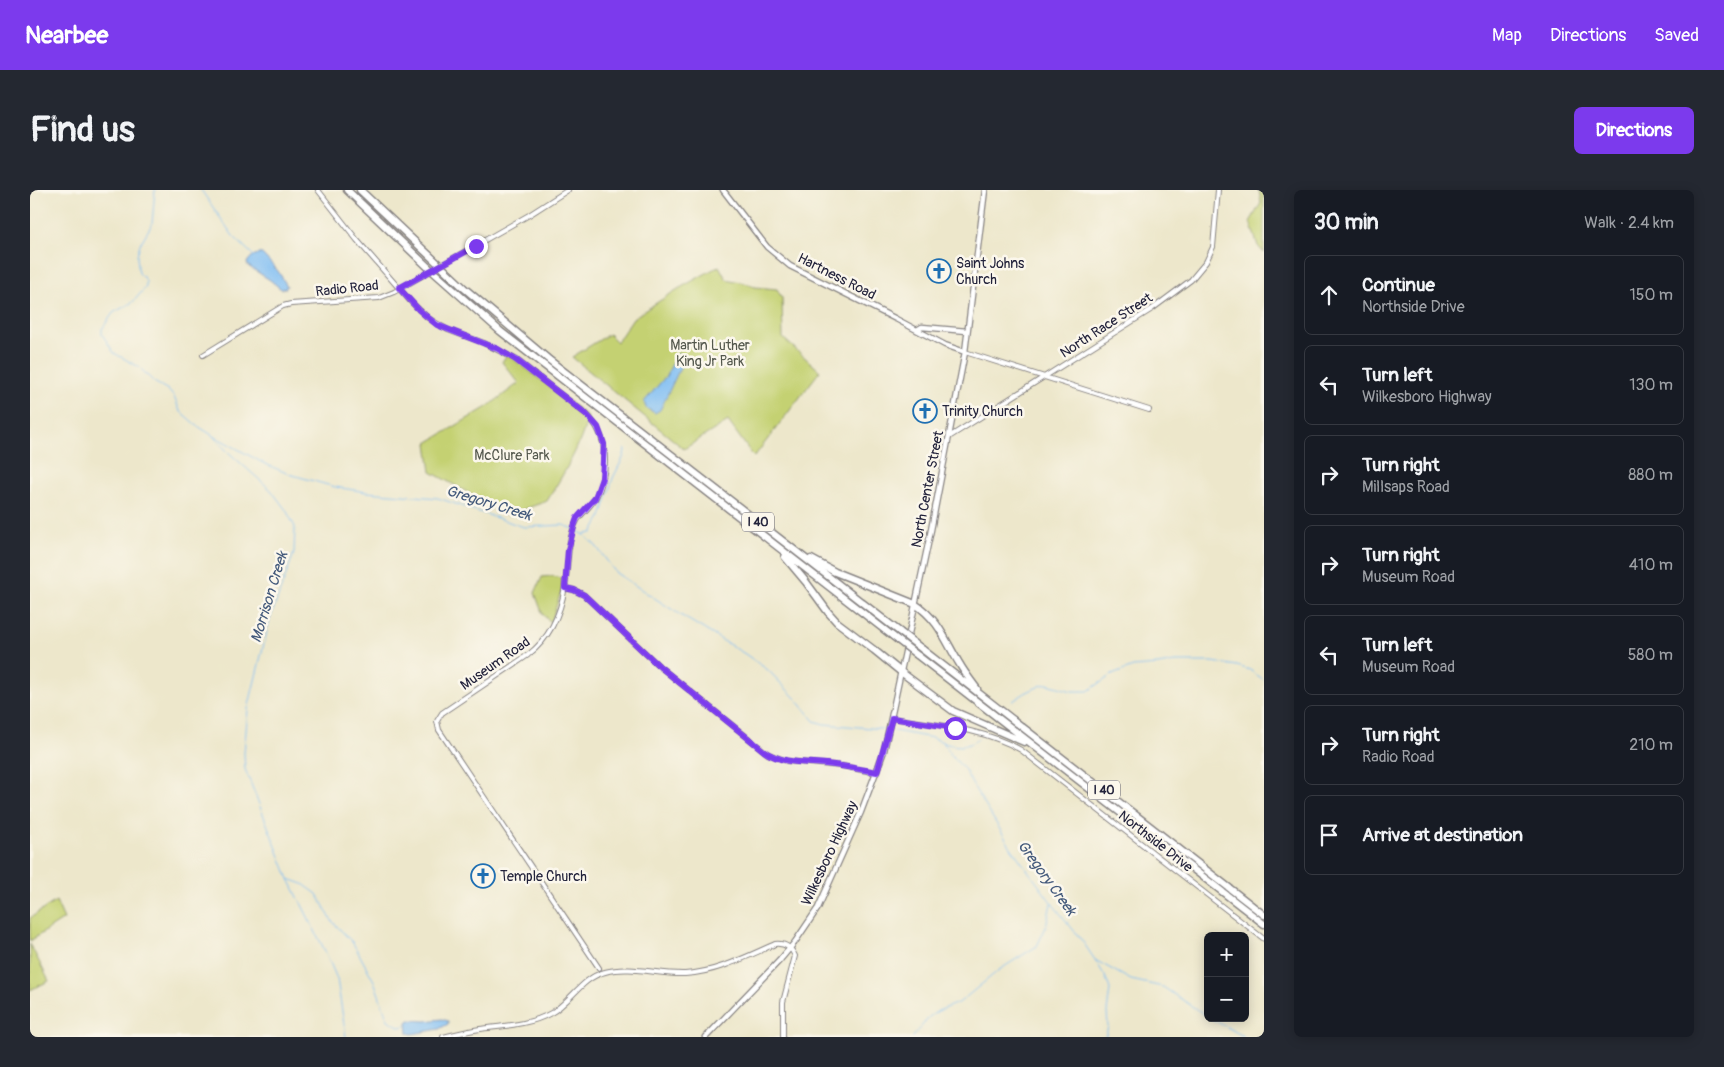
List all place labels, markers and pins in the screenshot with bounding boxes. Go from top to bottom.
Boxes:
place label: Saint Johns Church [956,255,1025,288]
church icon: Saint Johns Church [926,258,952,284]
church icon: Trinity Church [912,398,938,424]
place label: Trinity Church [942,403,1023,420]
church icon: Temple Church [470,863,496,889]
place label: Temple Church [500,868,587,885]

